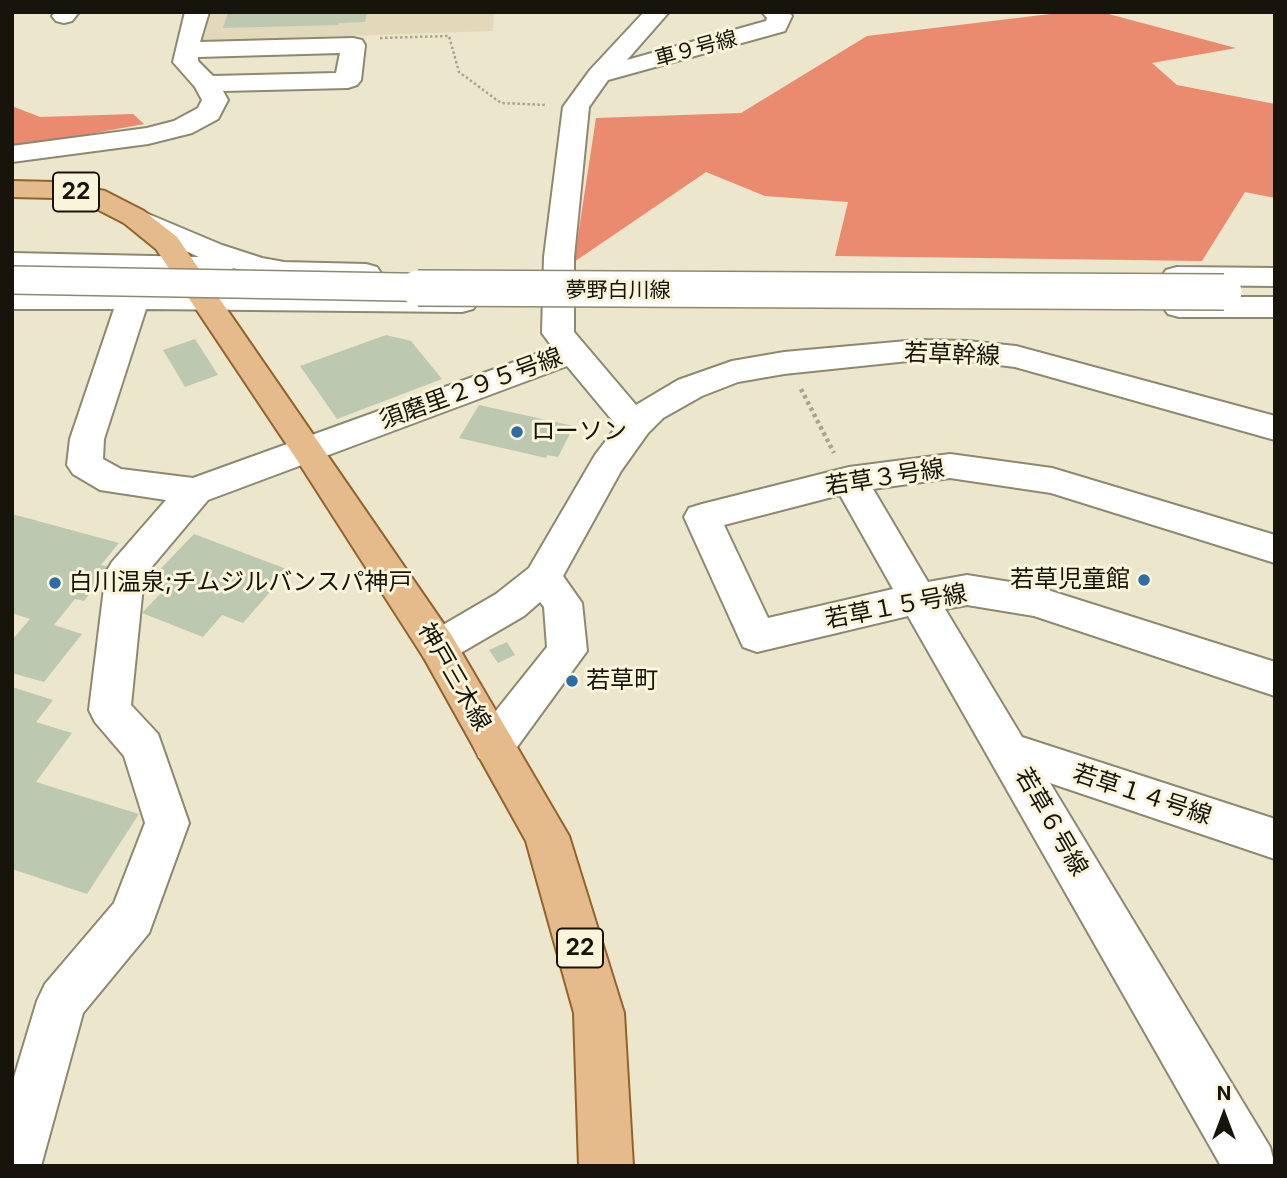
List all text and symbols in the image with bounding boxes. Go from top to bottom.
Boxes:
street label: 車９号線 [652,26,740,72]
road number: 22 [53,172,99,211]
street label: 夢野白川線 [566,278,670,304]
street label: 若草幹線 [904,339,1000,371]
street label: 須磨里２９５号線 [376,343,566,435]
place label: ローソン [531,418,627,446]
marker: ローソン [509,424,525,440]
street label: 若草３号線 [823,454,947,502]
place label: 若草児童館 [1010,566,1130,594]
place label: 白川温泉;チムジルバンスパ神戸 [69,569,412,597]
marker: 若草児童館 [1136,572,1152,588]
marker: 白川温泉;チムジルバンスパ神戸 [47,575,63,591]
street label: 若草１５号線 [823,579,969,635]
street label: 神戸三木線 [412,618,496,736]
place label: 若草町 [586,667,658,695]
marker: 若草町 [564,673,580,689]
street label: 若草１４号線 [1069,759,1215,831]
street label: 若草６号線 [1009,763,1093,881]
road number: 22 [557,928,603,967]
north arrow [1189,1080,1259,1150]
text: N [1217,1082,1231,1105]

